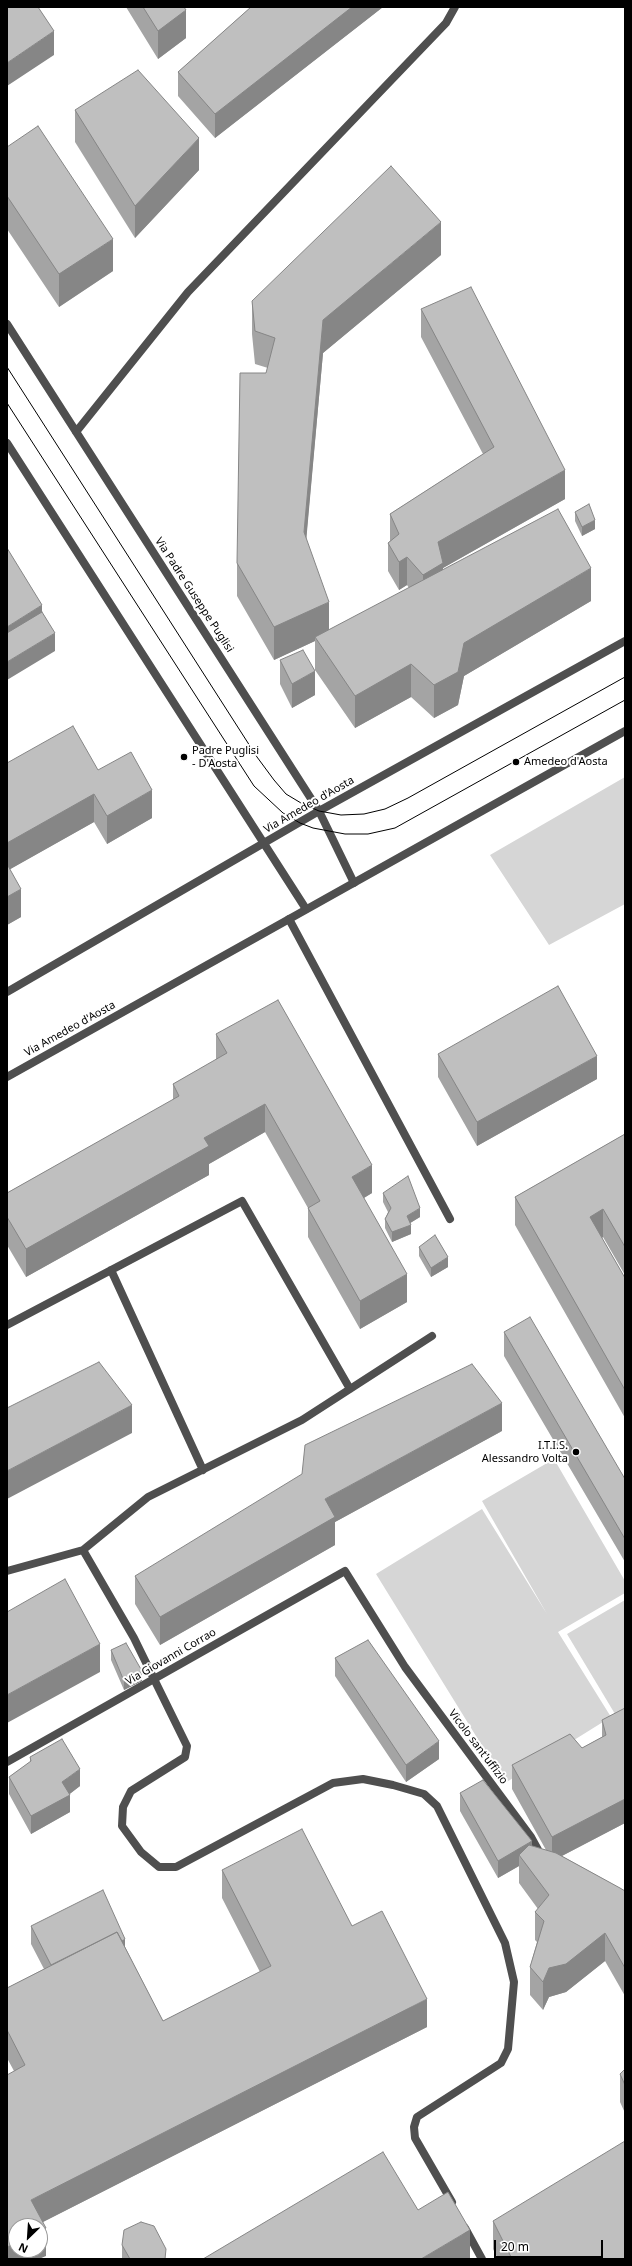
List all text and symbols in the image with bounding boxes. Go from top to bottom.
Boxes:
street label: Via Padre Guseppe Puglisi [152,535,236,655]
place label: Padre Puglisi - D'Aosta [192,744,259,770]
marker: Padre Puglisi - D'Aosta [179,752,189,762]
place label: Amedeo d'Aosta [524,755,608,769]
marker: Amedeo d'Aosta [511,757,521,767]
street label: Via Amedeo d'Aosta [262,774,356,836]
street label: Via Amedeo d'Aosta [22,998,118,1060]
place label: I.T.I.S. Alessandro Volta [482,1439,568,1465]
marker: I.T.I.S. Alessandro Volta [571,1447,581,1457]
street label: Via Giovanni Corrao [123,1626,219,1688]
street label: Vicolo sant'uffizio [446,1707,510,1787]
north arrow [8,2218,48,2258]
scale bar [496,2232,605,2258]
text: 20 m [501,2238,529,2255]
text: N [16,2240,30,2257]

